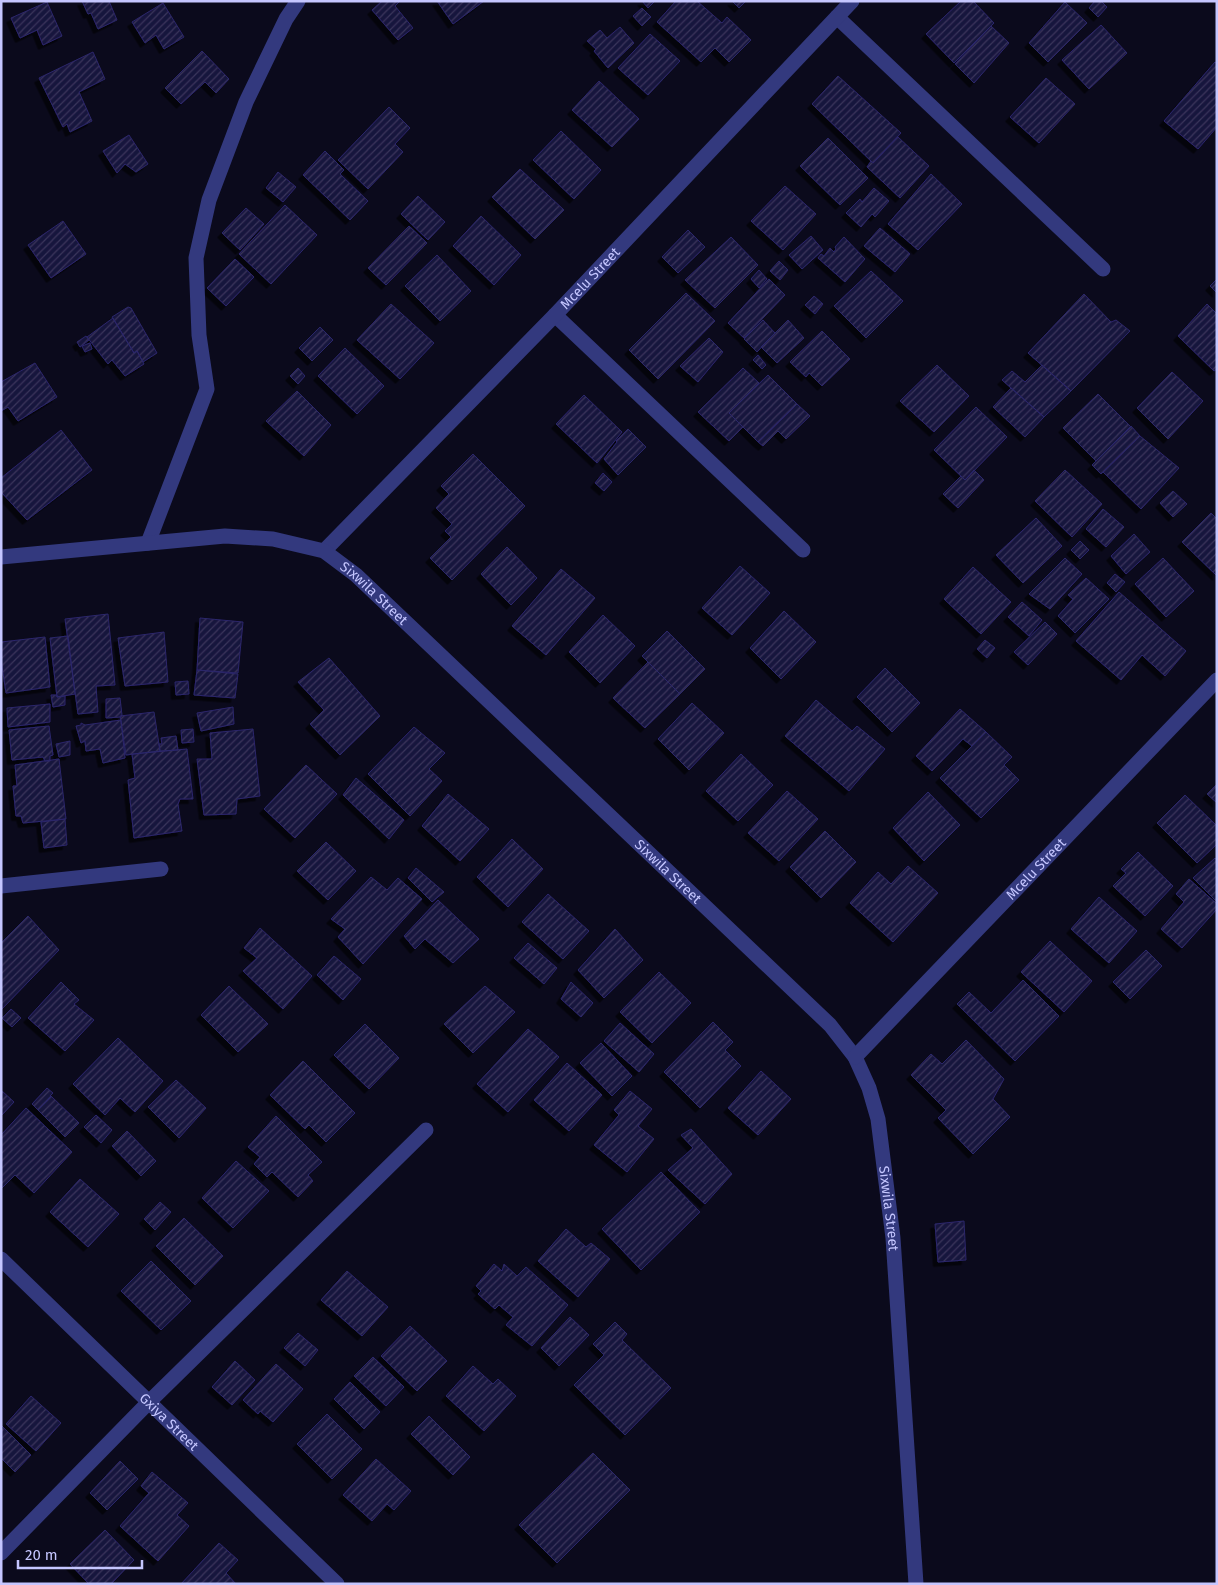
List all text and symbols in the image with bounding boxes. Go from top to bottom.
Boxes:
street label: Mcelu Street [557,243,624,313]
street label: Sixwila Street [337,558,412,629]
street label: Mcelu Street [1002,834,1070,903]
street label: Sixwila Street [631,836,706,908]
street label: Sixwila Street [875,1165,902,1252]
street label: Gxiya Street [136,1389,203,1455]
scale bar [18,1538,141,1570]
text: 20 m [25,1546,58,1564]

